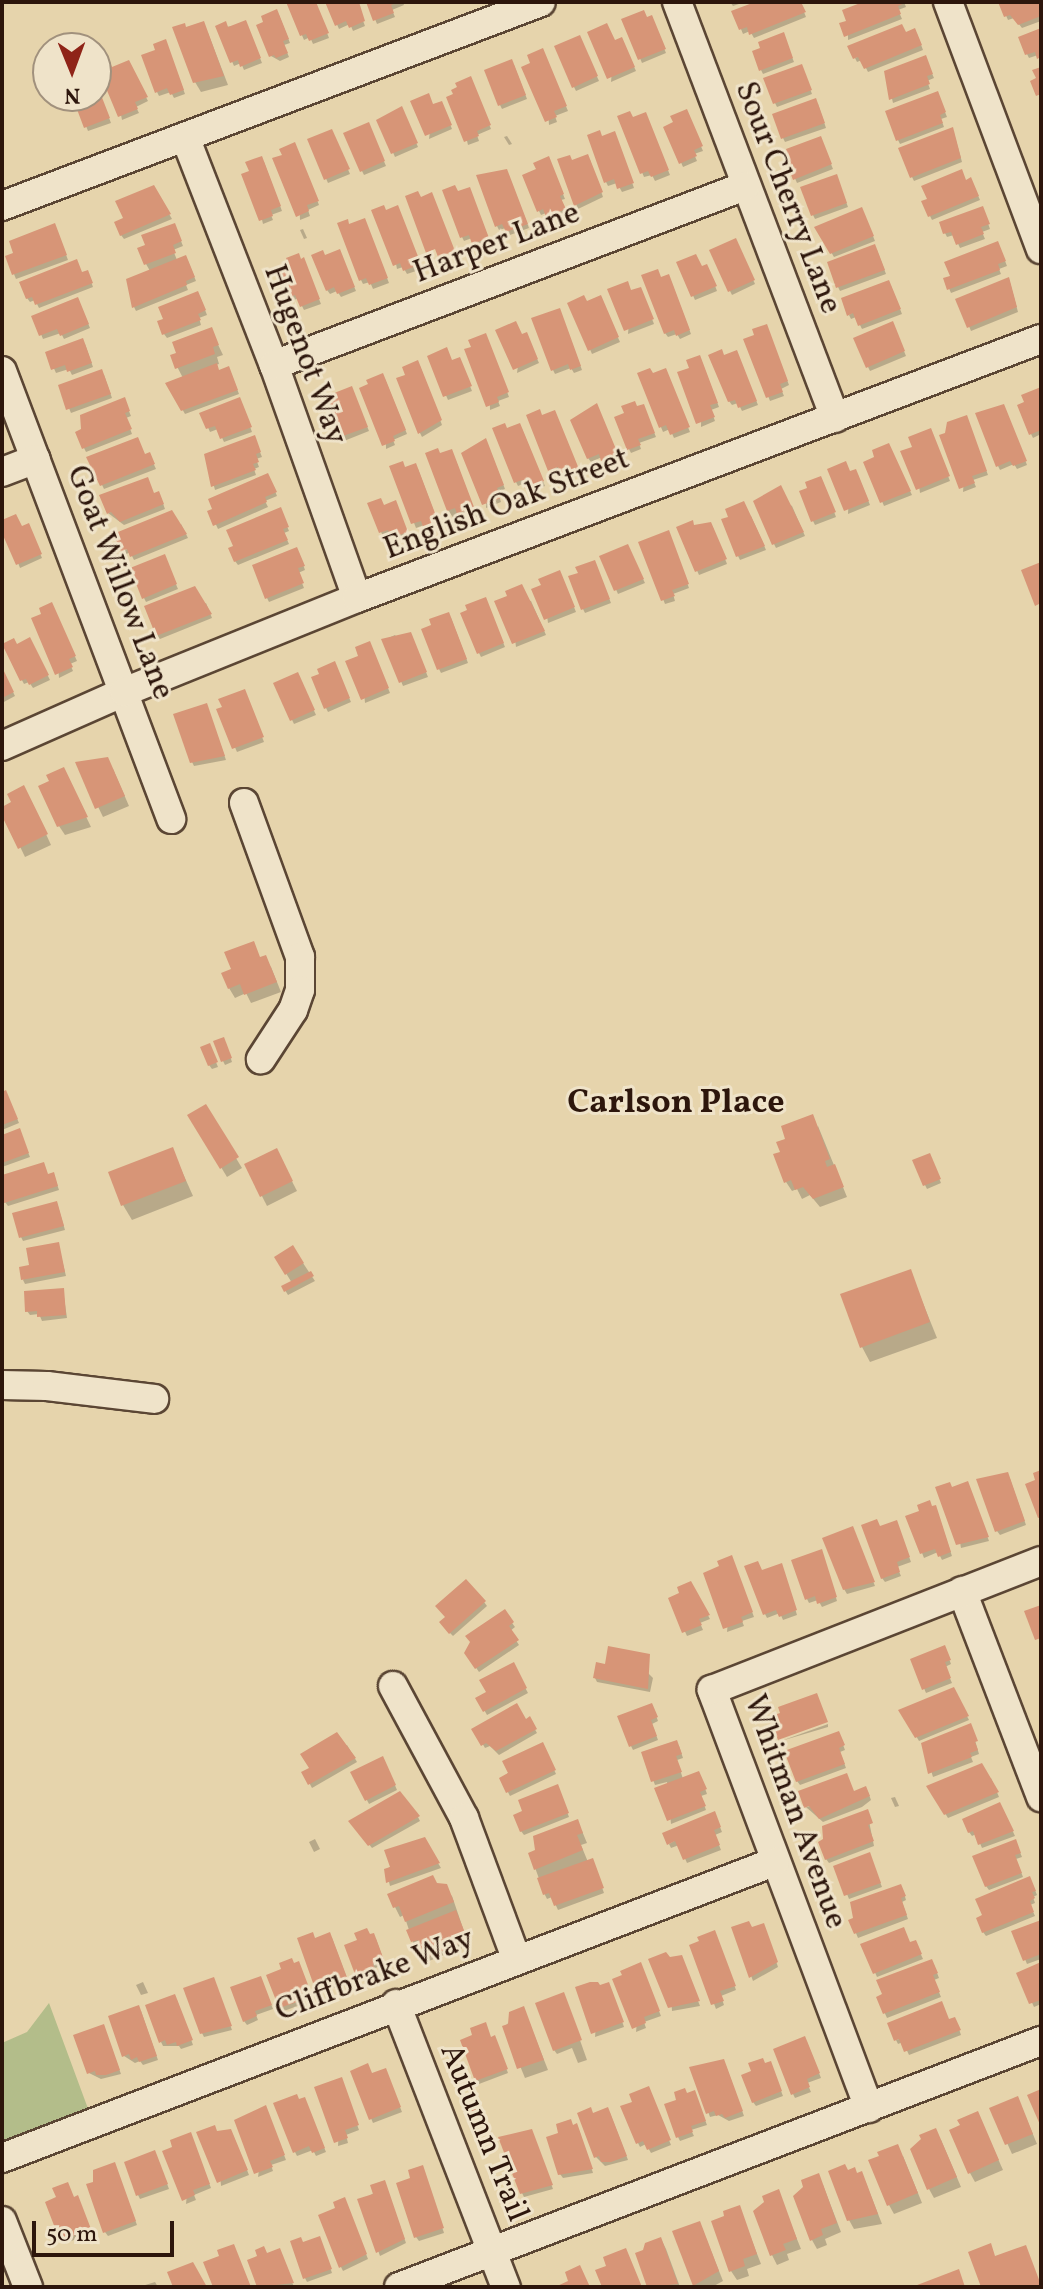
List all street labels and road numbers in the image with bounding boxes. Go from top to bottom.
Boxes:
street label: Sour Cherry Lane [725,76,849,320]
street label: Harper Lane [408,195,586,293]
street label: Hugenot Way [254,259,354,451]
street label: English Oak Street [379,440,635,570]
street label: Goat Willow Lane [56,460,182,706]
street label: Whitman Avenue [734,1690,854,1934]
street label: Cliffbrake Way [270,1920,480,2032]
street label: Autumn Trail [430,2038,536,2228]

